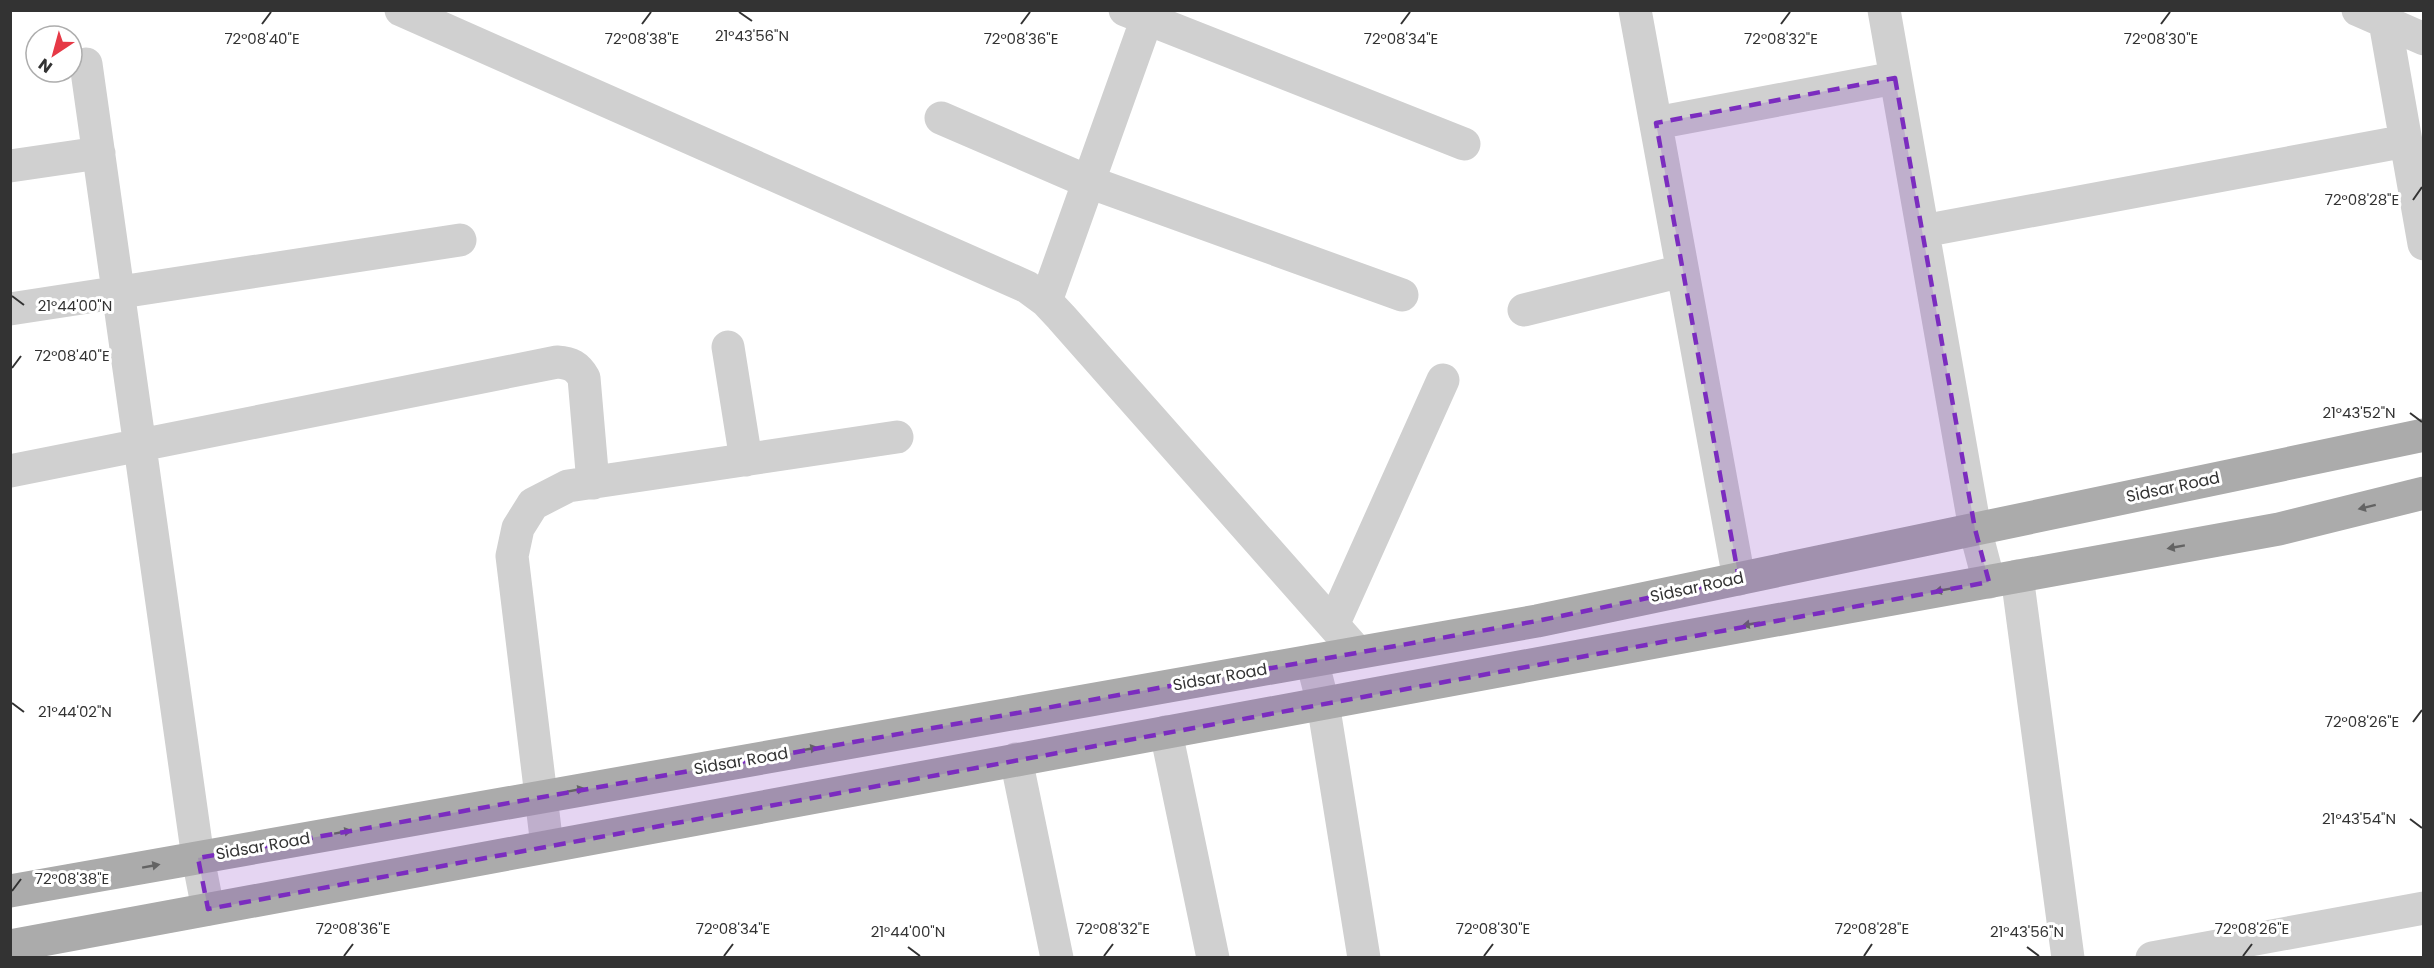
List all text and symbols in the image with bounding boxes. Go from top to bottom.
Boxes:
north arrow [24,24,84,84]
text: 21°43'56"N [715,25,789,46]
text: 72°08'40"E [224,28,300,49]
text: 72°08'38"E [605,28,679,49]
text: 72°08'36"E [984,28,1058,49]
text: 72°08'34"E [1364,28,1438,49]
text: 72°08'32"E [1744,28,1818,49]
text: 72°08'30"E [2124,28,2198,49]
text: N [34,53,57,79]
text: 72°08'28"E [2325,189,2399,210]
text: 21°44'00"N [38,295,112,316]
text: 72°08'40"E [34,345,110,366]
text: 21°43'52"N [2322,402,2396,423]
street label: Sidsar Road [2124,466,2222,508]
one-way arrow [2357,503,2376,513]
one-way arrow [2166,543,2185,552]
street label: Sidsar Road [1648,566,1746,608]
one-way arrow [1933,586,1952,595]
one-way arrow [1741,620,1760,629]
street label: Sidsar Road [1171,657,1269,697]
text: 21°44'02"N [38,701,112,722]
text: 72°08'26"E [2325,711,2399,732]
street label: Sidsar Road [692,741,790,781]
one-way arrow [800,744,819,753]
one-way arrow [567,785,586,794]
text: 21°43'54"N [2322,808,2396,829]
street label: Sidsar Road [214,826,312,866]
one-way arrow [333,827,352,836]
one-way arrow [141,861,160,870]
text: 72°08'38"E [35,868,109,889]
text: 72°08'36"E [316,918,390,939]
text: 72°08'34"E [696,918,770,939]
text: 72°08'32"E [1076,918,1150,939]
text: 72°08'30"E [1456,918,1530,939]
text: 72°08'28"E [1835,918,1909,939]
text: 72°08'26"E [2215,918,2289,939]
text: 21°44'00"N [871,921,945,942]
text: 21°43'56"N [1990,921,2064,942]

